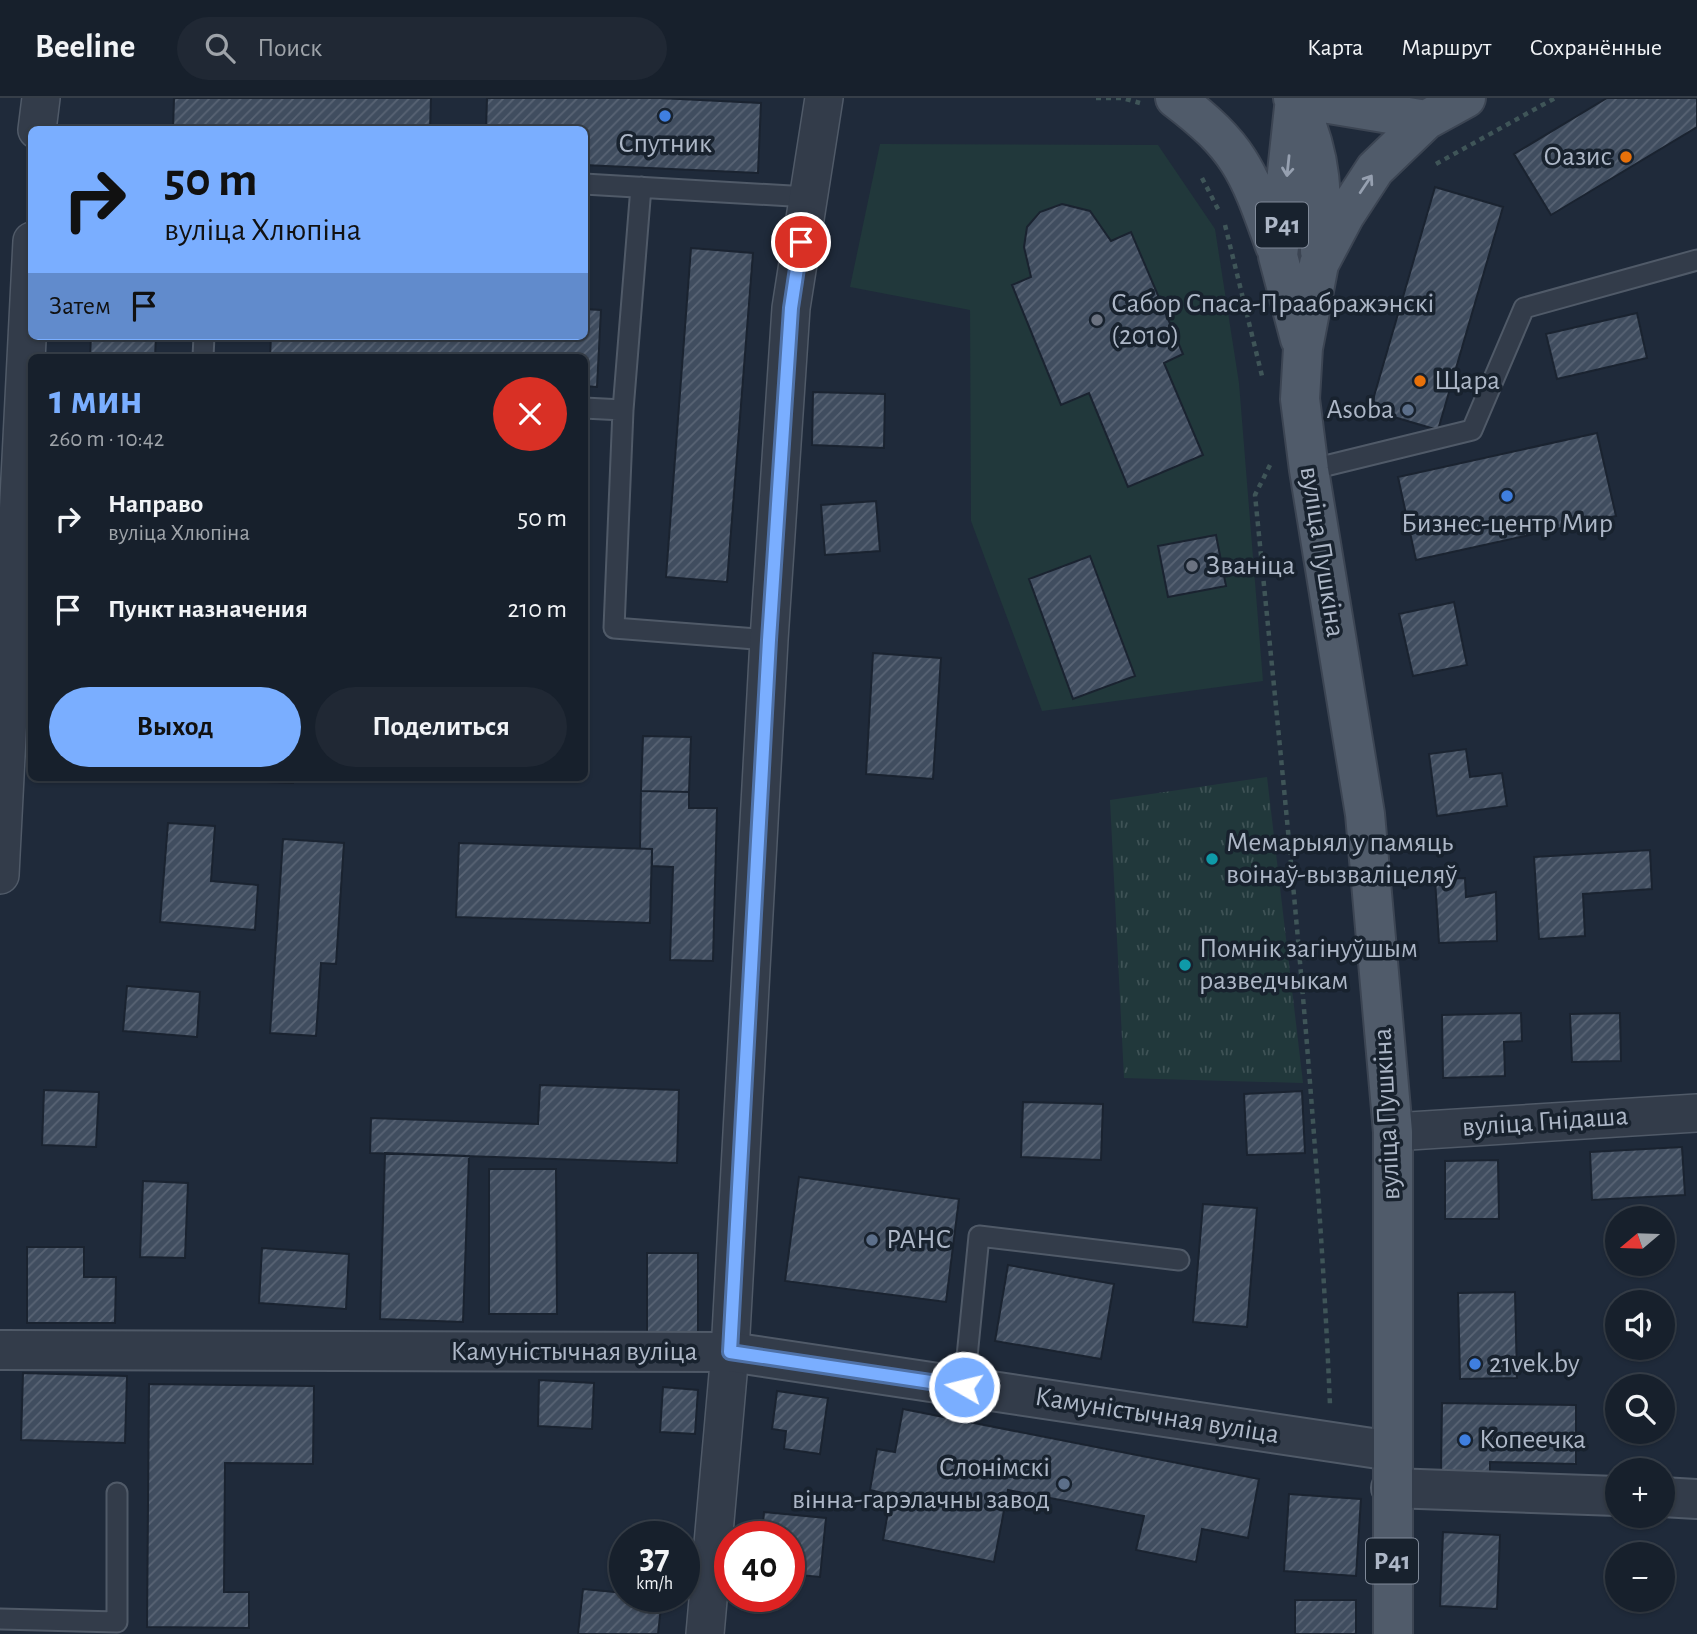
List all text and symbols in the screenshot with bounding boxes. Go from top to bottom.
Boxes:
search box [177,17,667,80]
icon: search [201,29,239,67]
text: Beeline [35,31,135,64]
text: Поиск [257,35,322,61]
text: Карта [1307,36,1363,60]
text: Маршрут [1401,36,1491,60]
text: Сохранённые [1529,36,1662,60]
marker: Спутник [657,108,673,124]
place label: Спутник [618,130,712,158]
place label: Оазис [1543,143,1612,171]
marker: Оазис [1618,149,1634,165]
icon: right [49,154,140,245]
one-way arrow [1281,154,1294,177]
text: 50 m [164,156,258,205]
one-way arrow [1359,174,1373,194]
road number: Р41 [1256,202,1308,248]
pin [771,212,831,272]
text: вуліца Хлюпіна [164,214,361,246]
icon: arrive [782,223,820,261]
icon: arrive [125,287,163,325]
place label: Сабор Спаса-Праабражэнскі (2010) [1111,290,1434,350]
text: Затем [49,293,111,319]
marker: Сабор Спаса-Праабражэнскі (2010) [1089,312,1105,328]
place label: Щара [1434,367,1500,395]
marker: Щара [1412,373,1428,389]
button: close [493,377,567,451]
text: 1 мин [49,379,143,421]
place label: Asoba [1326,396,1394,424]
marker: Asoba [1400,402,1416,418]
text: 260 m · 10:42 [49,428,164,451]
street label: вуліца Пушкіна [1295,465,1349,640]
marker: Бизнес-центр Мир [1499,488,1515,504]
text: Направо [108,491,203,517]
icon: right [49,500,87,538]
text: 50 m [517,505,567,531]
place label: Бизнес-центр Мир [1401,510,1613,538]
text: вуліца Хлюпіна [108,522,250,545]
place label: Званіца [1206,552,1295,580]
marker: Званіца [1184,558,1200,574]
icon: arrive [49,591,87,629]
text: Пункт назначения [108,596,308,622]
text: 210 m [507,596,567,622]
button: Выход [49,687,301,767]
button: Поделиться [315,687,567,767]
place label: Мемарыял у памяць воінаў-вызваліцеляў [1226,829,1457,889]
marker: Мемарыял у памяць воінаў-вызваліцеляў [1204,851,1220,867]
place label: Помнік загінуўшым разведчыкам [1199,935,1418,995]
marker: Помнік загінуўшым разведчыкам [1177,957,1193,973]
street label: вуліца Пушкіна [1368,1027,1405,1201]
street label: вуліца Гнідаша [1461,1102,1629,1142]
north arrow [1605,1206,1675,1276]
map controls [1605,1206,1675,1612]
place label: РАНС [886,1226,951,1254]
marker: РАНС [864,1232,880,1248]
button: sound [1605,1290,1675,1360]
street label: Камуністычная вуліца [451,1338,698,1366]
position arrow [927,1350,1001,1424]
place label: 21vek.by [1489,1350,1580,1378]
marker: 21vek.by [1467,1356,1483,1372]
button: search [1605,1374,1675,1444]
street label: Камуністычная вуліца [1033,1383,1281,1449]
place label: Копеечка [1479,1426,1586,1454]
marker: Копеечка [1457,1432,1473,1448]
place label: Слонімскі вінна-гарэлачны завод [792,1454,1050,1514]
button: + [1605,1458,1675,1528]
marker: Слонімскі вінна-гарэлачны завод [1056,1476,1072,1492]
speed limit sign: 40 [714,1521,805,1612]
road number: Р41 [1366,1538,1418,1584]
text: 37 [639,1540,670,1575]
button: − [1605,1542,1675,1612]
text: km/h [636,1575,673,1593]

